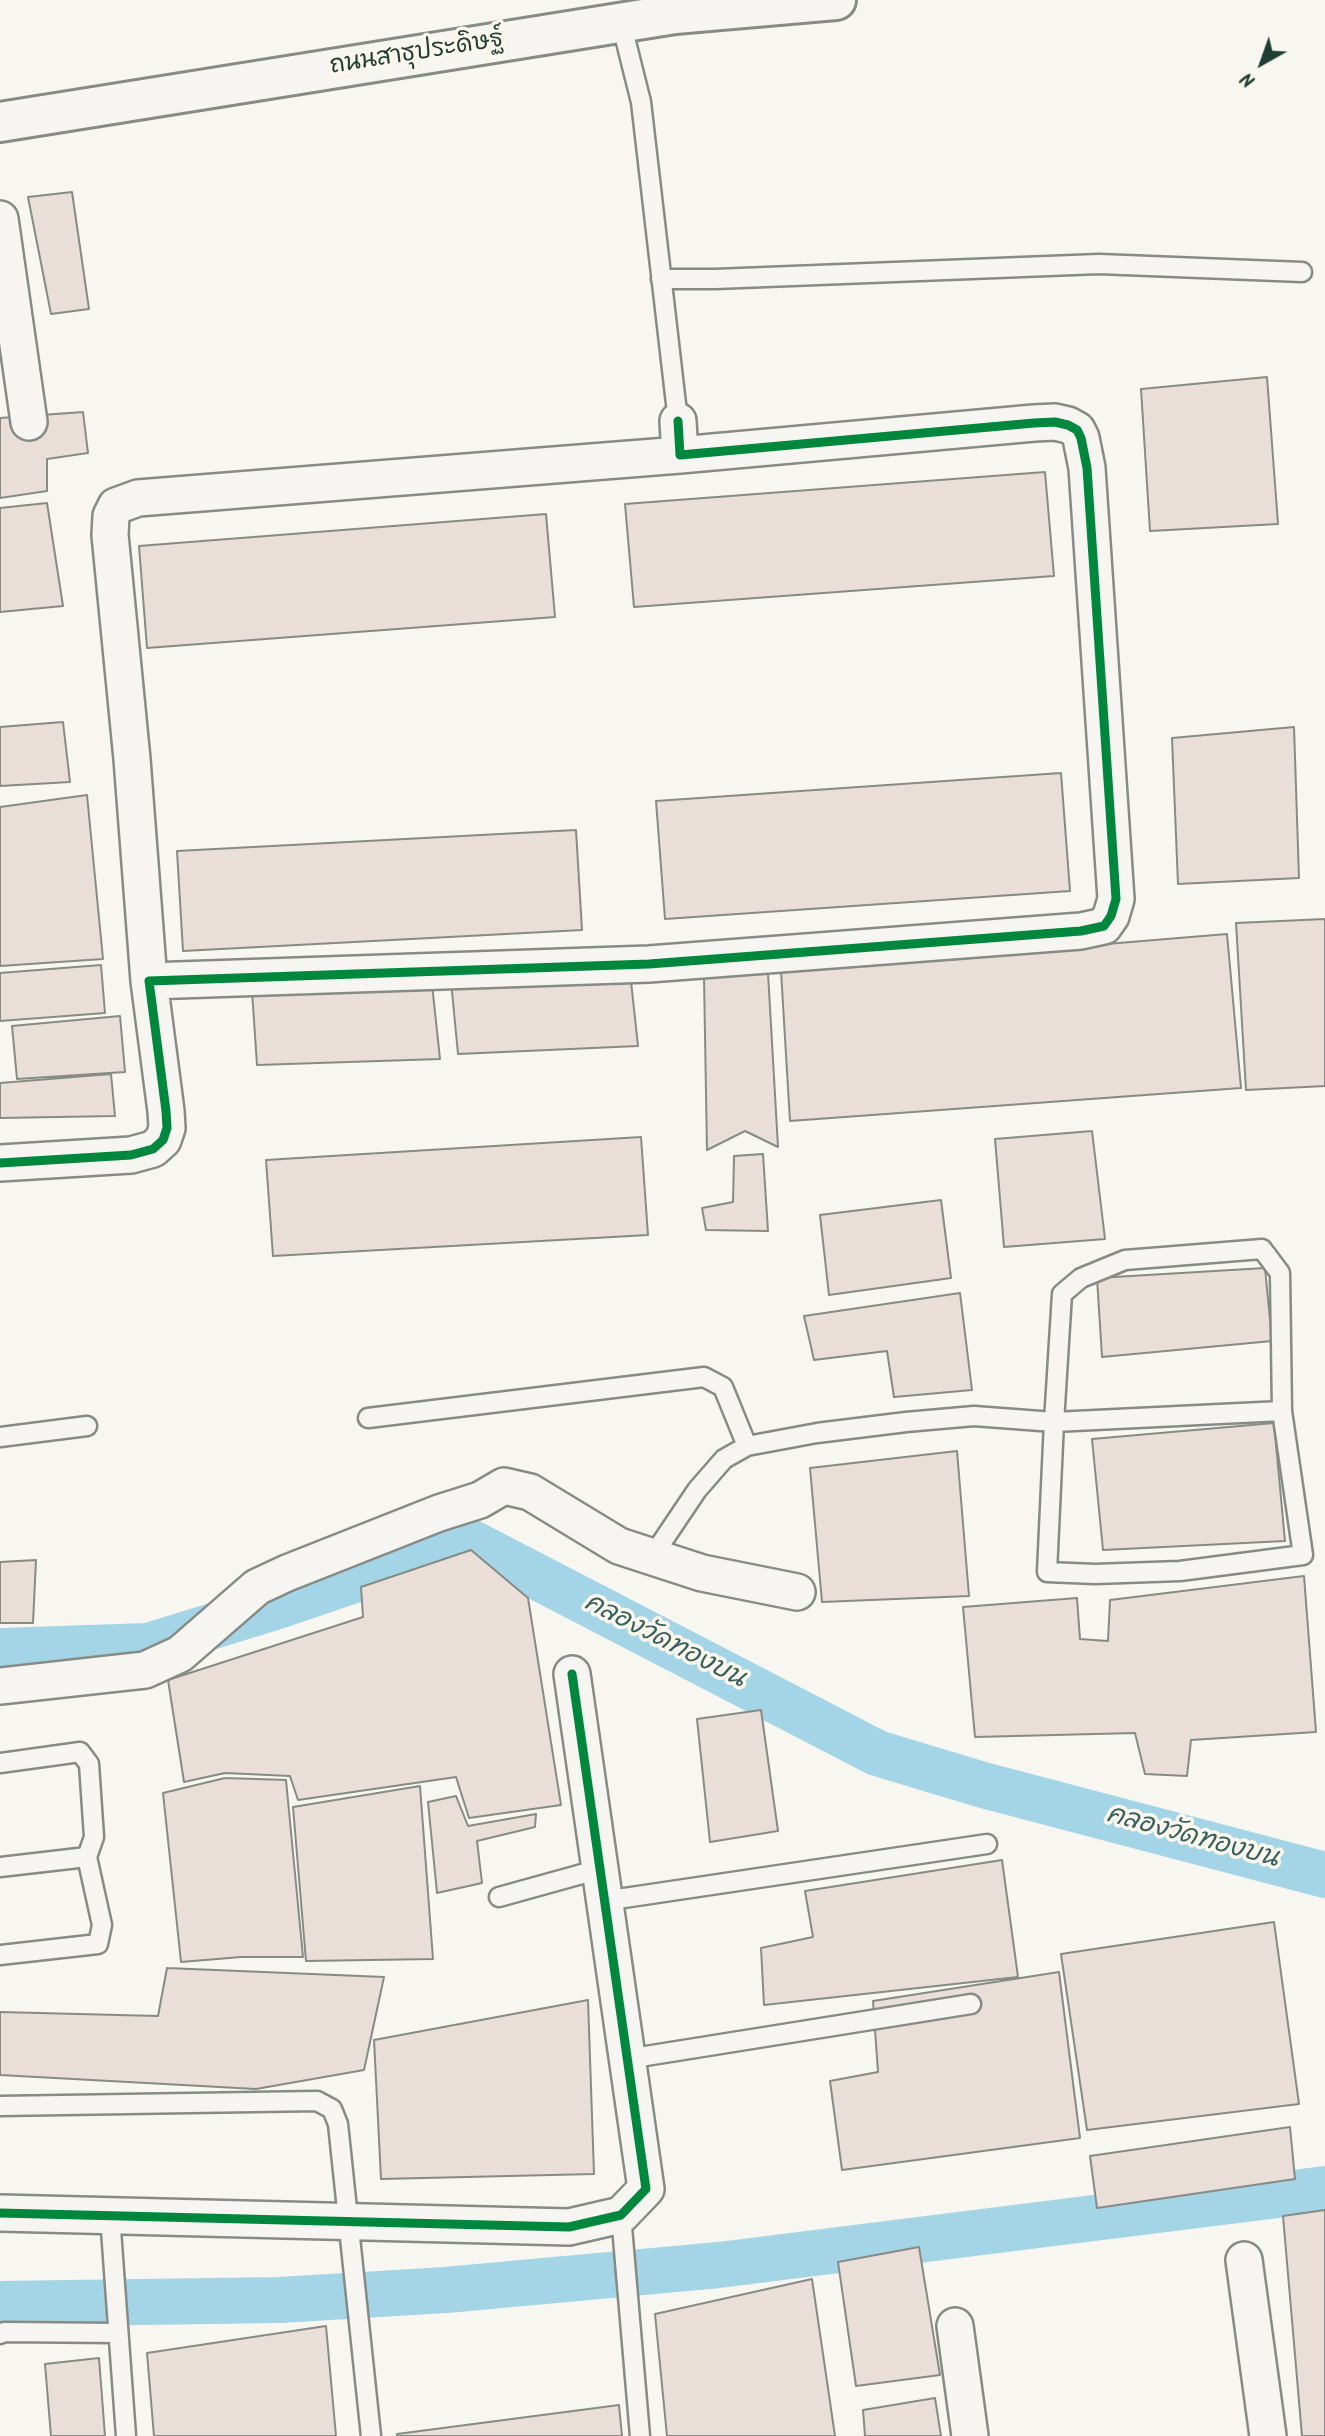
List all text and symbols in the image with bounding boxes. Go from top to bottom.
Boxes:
street label: ถนนสาธุประดิษฐ์ [328,27,506,83]
north arrow [1227,28,1297,98]
text: N [1234,64,1263,94]
water label: คลองวัดทองบน [578,1589,750,1697]
water label: คลองวัดทองบน [1103,1801,1281,1877]

